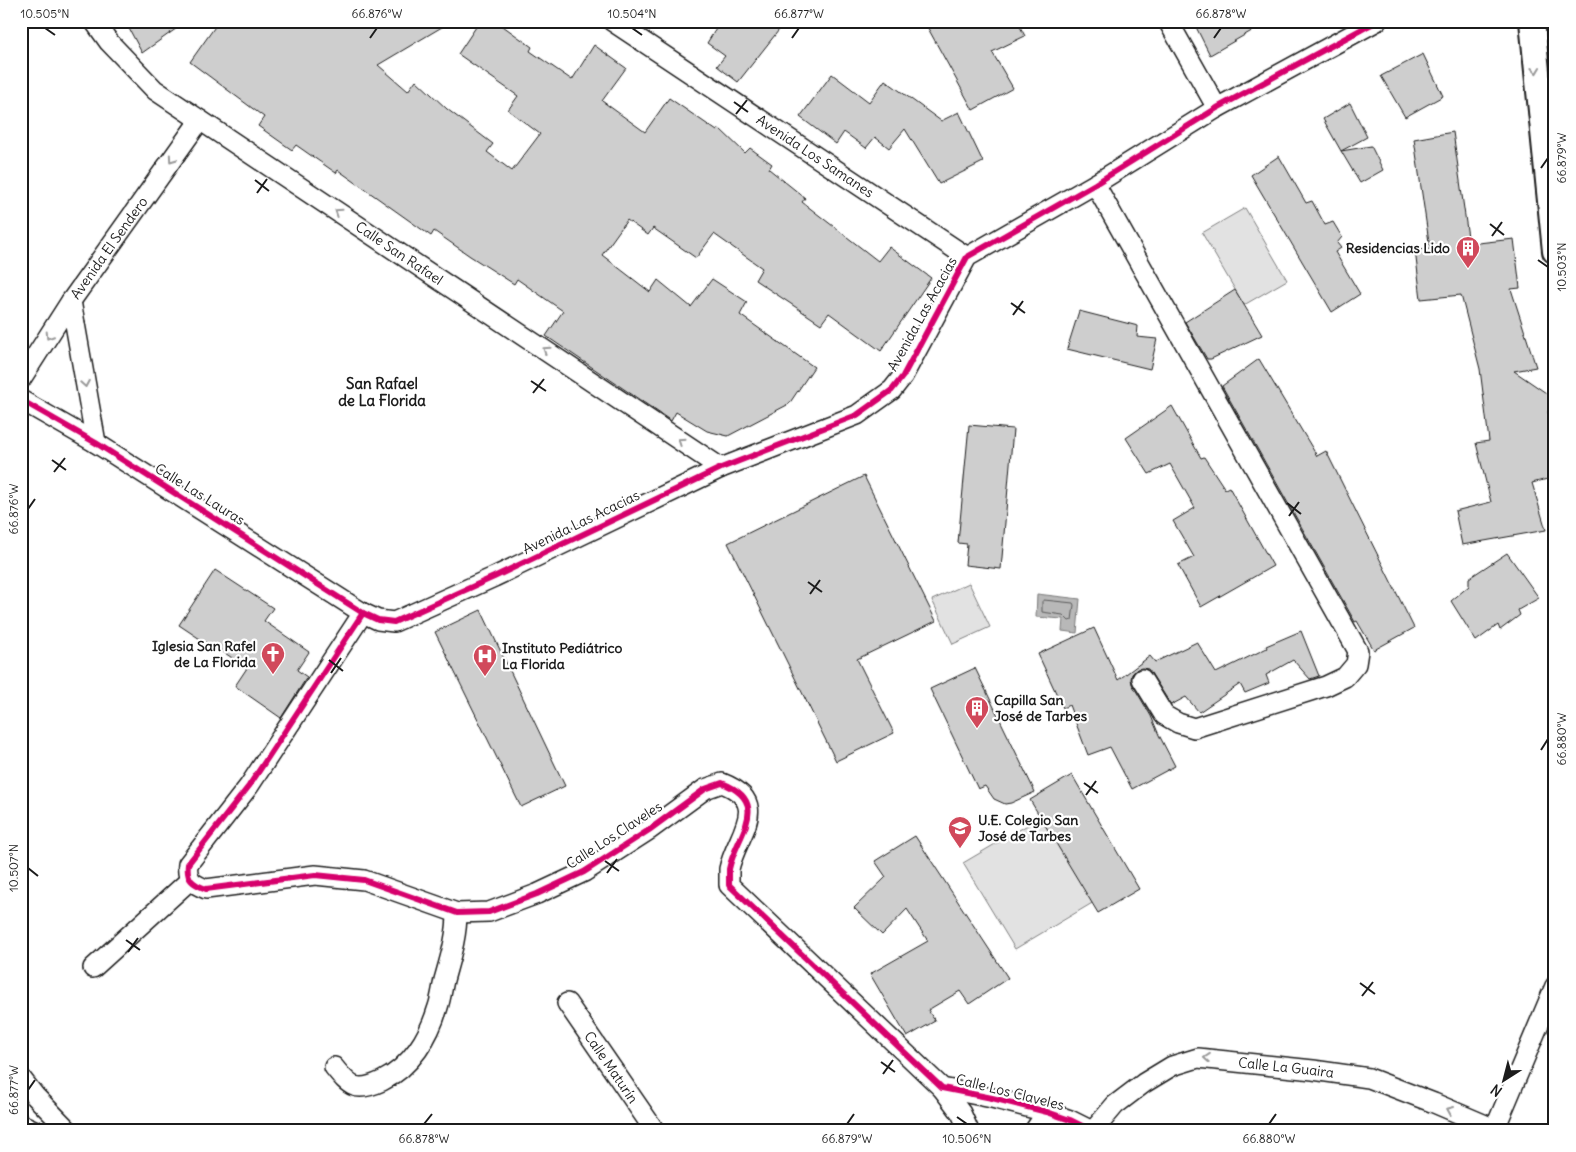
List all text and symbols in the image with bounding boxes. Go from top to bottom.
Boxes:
text: 10.505°N [20,6,70,21]
text: 66.876°W [352,6,402,21]
text: 10.504°N [607,6,657,21]
text: 66.877°W [774,6,824,21]
text: 66.878°W [1196,6,1247,21]
one-way arrow [1530,66,1541,74]
street label: Avenida Los Samanes [753,111,877,202]
text: 66.879°W [1554,132,1569,183]
one-way arrow [169,154,178,163]
street label: Avenida El Sendero [66,193,152,302]
one-way arrow [334,208,343,218]
street label: Calle San Rafael [352,217,446,289]
building icon: Residencias Lido [1455,235,1481,269]
place label: Residencias Lido [1346,239,1450,257]
text: 10.503°N [1554,242,1569,292]
street label: Avenida Las Acacias [883,254,961,374]
one-way arrow [46,330,55,339]
one-way arrow [542,347,551,357]
district label: San Rafael de La Florida [338,374,426,410]
one-way arrow [80,379,90,388]
one-way arrow [677,438,686,447]
street label: Calle Las Lauras [152,459,248,529]
text: 66.876°W [6,484,21,534]
street label: Avenida Las Acacias [520,486,642,558]
place label: Iglesia San Rafel de La Florida [152,637,256,671]
place label: Instituto Pediátrico La Florida [502,639,623,673]
church icon: Iglesia San Rafel de La Florida [260,641,286,675]
hospital icon: Instituto Pediátrico La Florida [472,643,498,677]
place label: Capilla San José de Tarbes [994,691,1088,725]
building icon: Capilla San José de Tarbes [964,695,990,729]
text: 66.880°W [1554,712,1569,765]
street label: Calle Los Claveles [563,797,665,873]
place label: U.E. Colegio San José de Tarbes [978,811,1078,845]
school or university icon: U.E. Colegio San José de Tarbes [947,815,973,849]
text: 10.507°N [6,844,21,892]
street label: Calle Maturín [580,1028,642,1107]
one-way arrow [1203,1053,1211,1064]
street label: Calle La Guaira [1237,1053,1335,1082]
north arrow [1478,1054,1528,1104]
text: 66.877°W [6,1065,21,1115]
street label: Calle Los Claveles [954,1070,1066,1114]
text: N [1487,1080,1506,1101]
one-way arrow [1446,1105,1455,1116]
text: 66.878°W [399,1131,450,1146]
text: 66.879°W [822,1131,873,1146]
text: 10.506°N [942,1131,992,1146]
text: 66.880°W [1243,1131,1296,1146]

